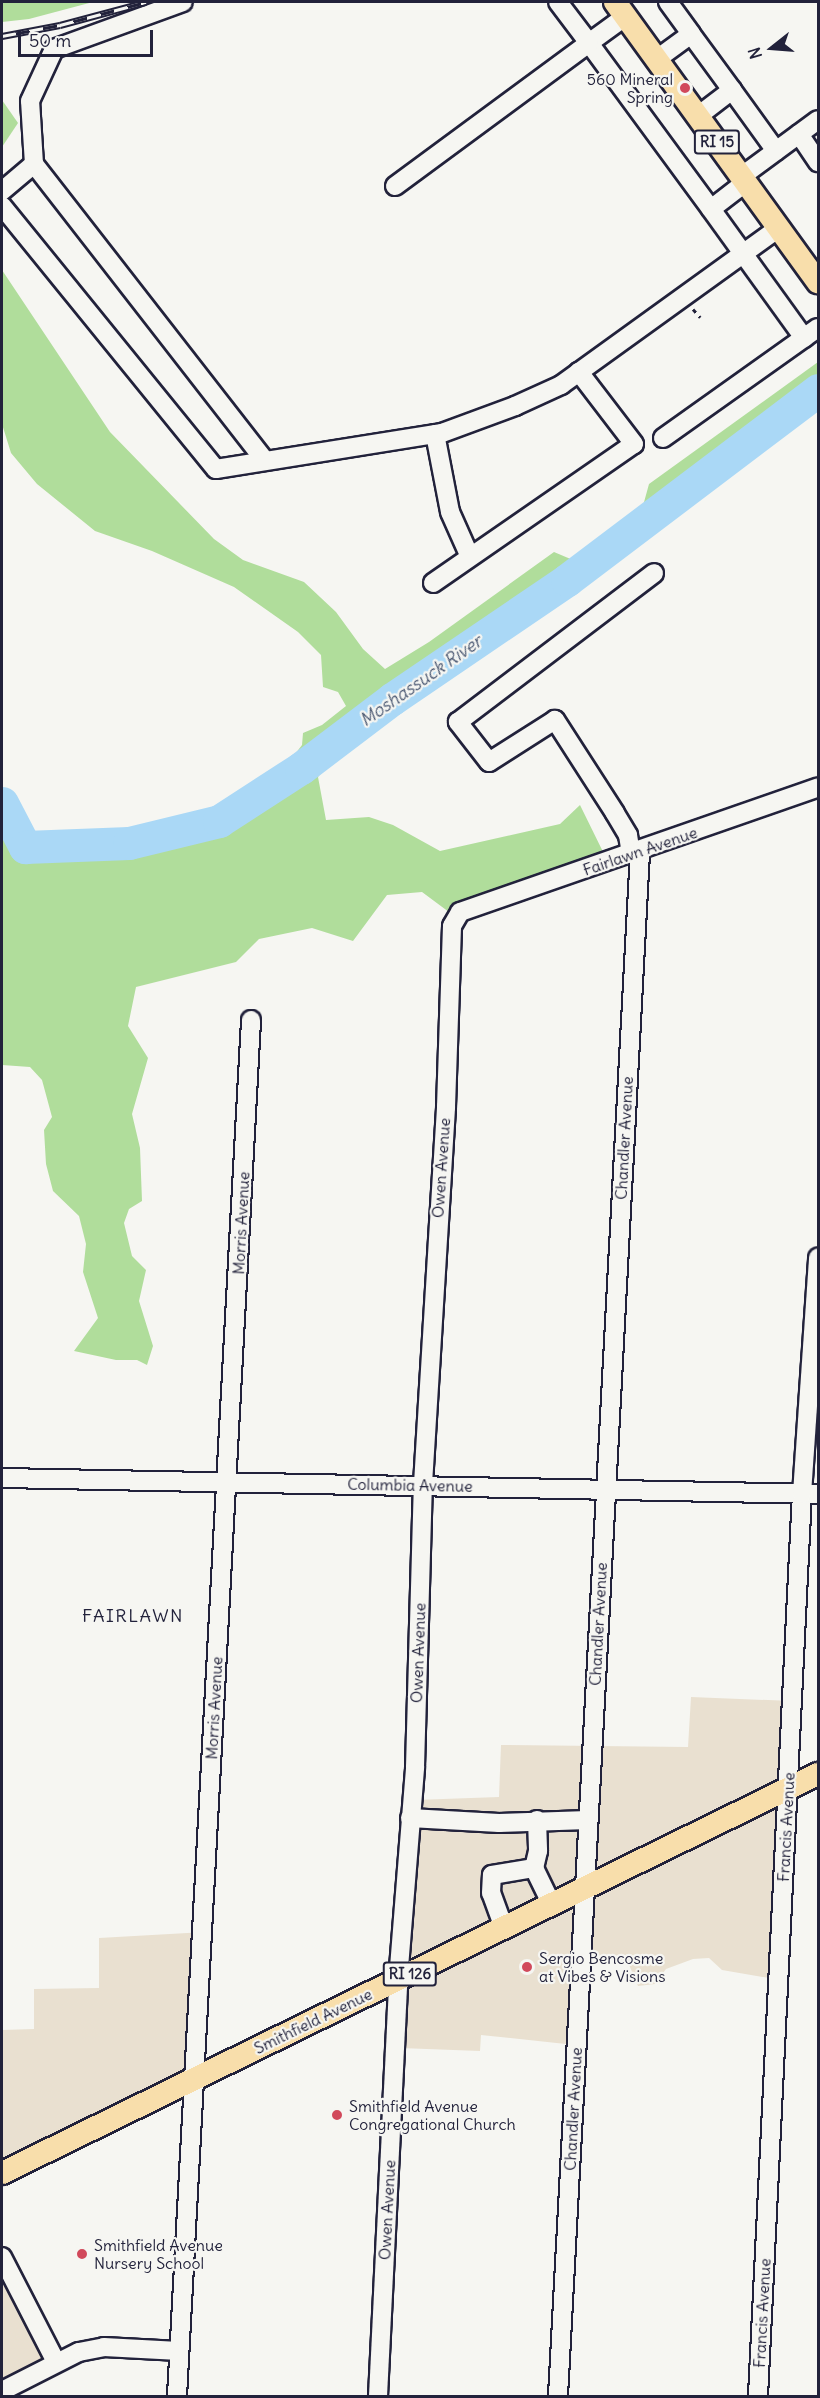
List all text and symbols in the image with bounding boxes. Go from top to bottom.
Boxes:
scale bar [21,18,156,56]
north arrow [742,18,802,78]
text: 50 m [29,29,71,52]
text: N [744,45,766,61]
place label: 560 Mineral Spring [587,69,673,107]
marker: 560 Mineral Spring [678,81,692,95]
road number: RI 15 [693,130,741,154]
water label: Moshassuck River [356,631,486,731]
street label: Fairlawn Avenue [580,822,700,880]
street label: Chandler Avenue [611,1076,637,1200]
street label: Owen Avenue [428,1117,454,1219]
street label: Morris Avenue [229,1171,253,1275]
street label: Columbia Avenue [347,1474,473,1496]
street label: Chandler Avenue [585,1562,611,1686]
street label: Owen Avenue [407,1603,429,1703]
district label: FAIRLAWN [82,1605,184,1627]
street label: Morris Avenue [202,1656,226,1760]
street label: Francis Avenue [774,1772,798,1882]
place label: Sergio Bencosme at Vibes & Visions [539,1948,665,1986]
marker: Sergio Bencosme at Vibes & Visions [520,1960,534,1974]
road number: RI 126 [382,1962,438,1986]
street label: Smithfield Avenue [251,1984,375,2058]
street label: Chandler Avenue [560,2047,586,2171]
place label: Smithfield Avenue Congregational Church [349,2096,516,2134]
marker: Smithfield Avenue Congregational Church [330,2108,344,2122]
street label: Owen Avenue [375,2159,399,2261]
place label: Smithfield Avenue Nursery School [94,2235,223,2273]
marker: Smithfield Avenue Nursery School [75,2247,89,2261]
street label: Francis Avenue [750,2258,774,2368]

